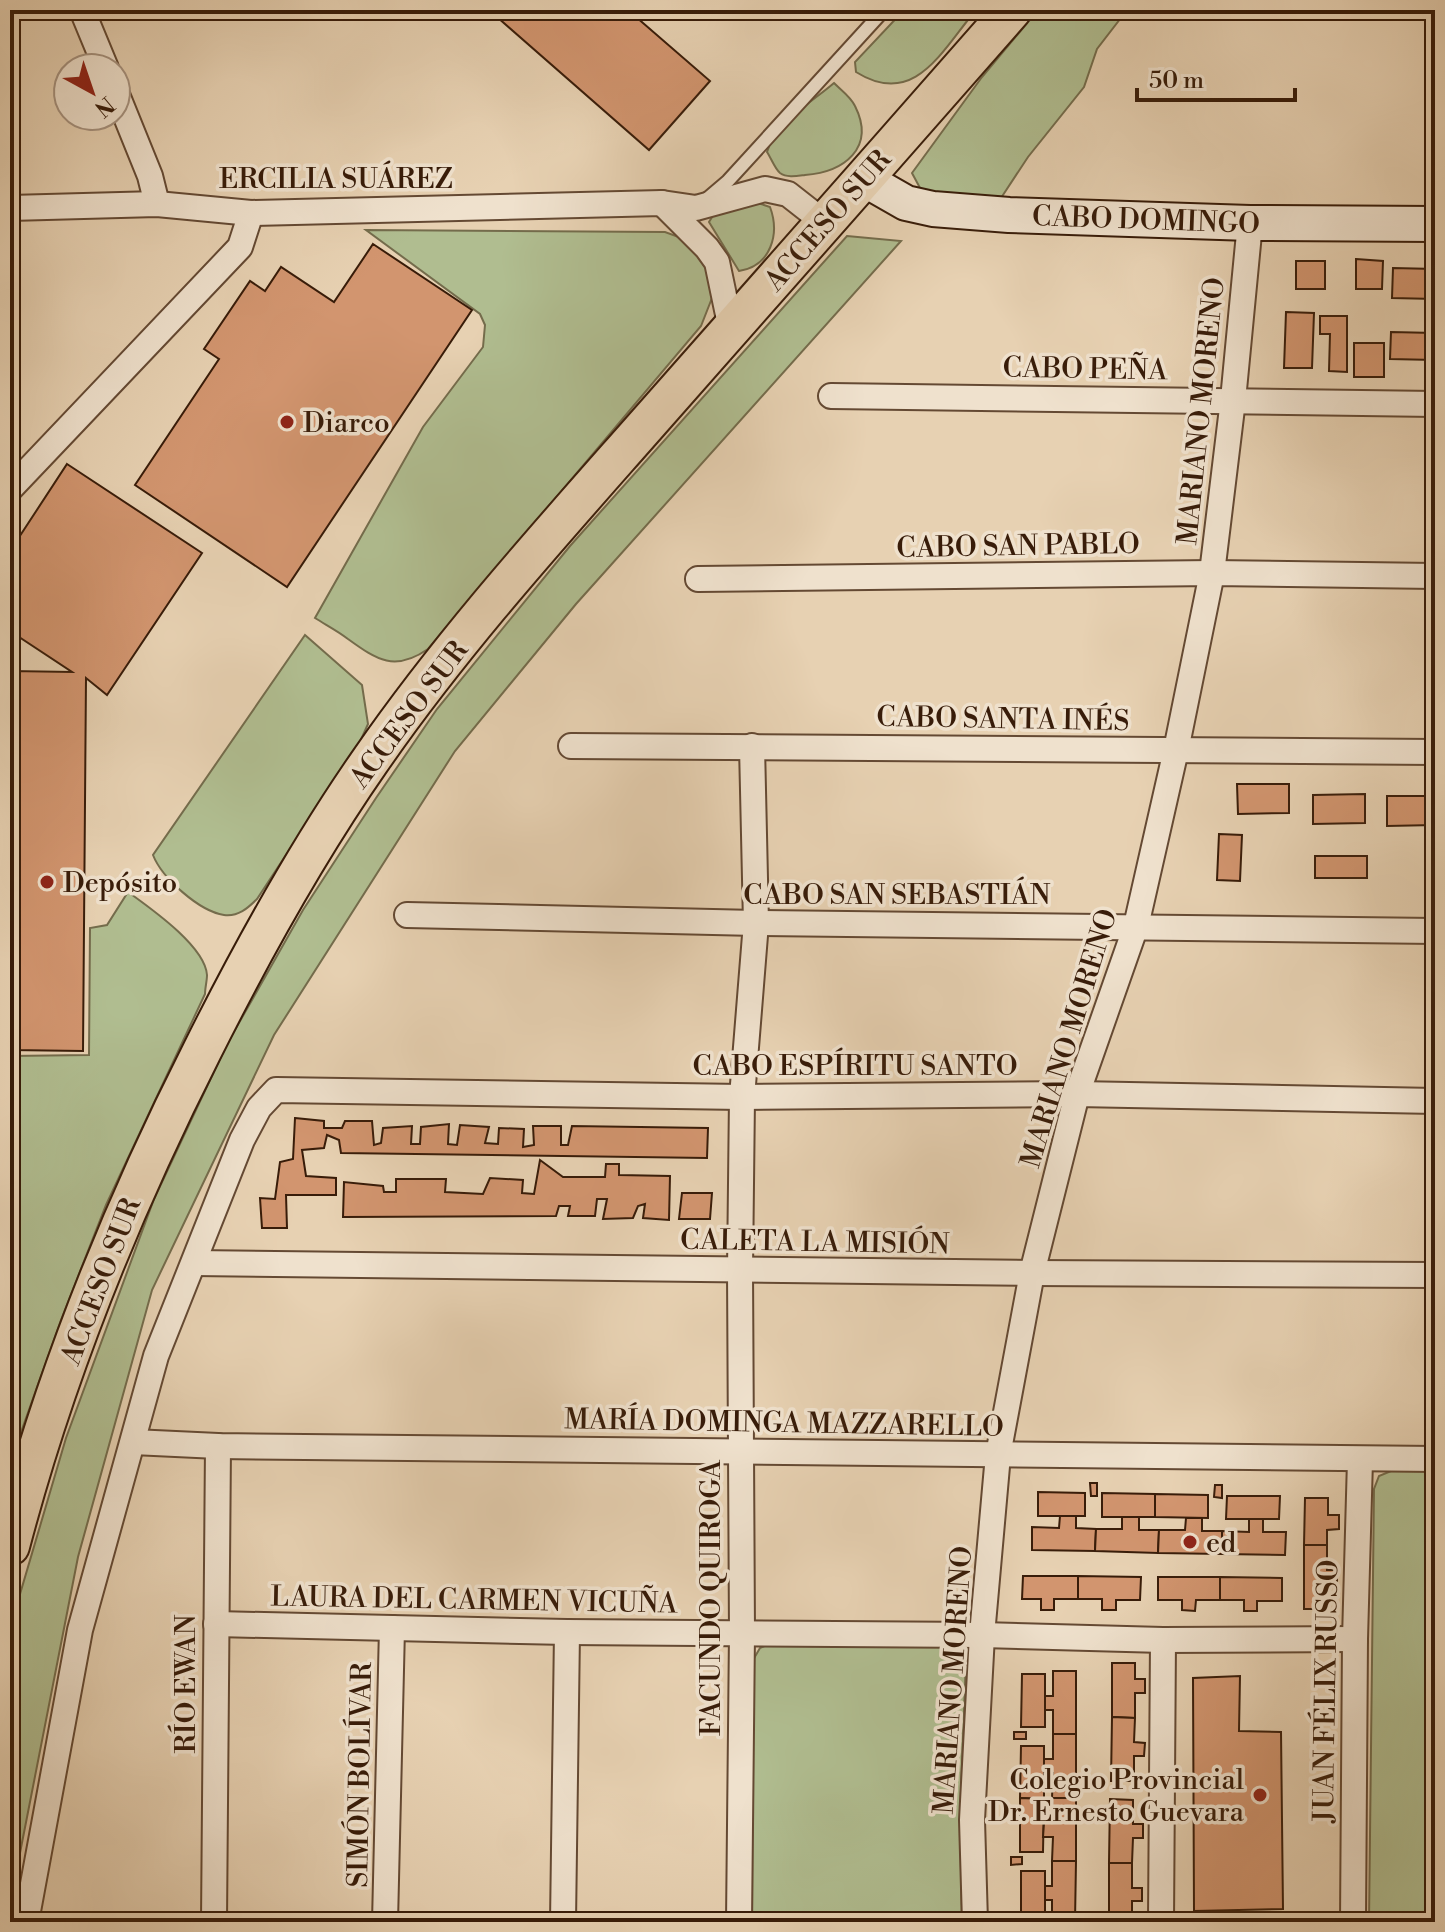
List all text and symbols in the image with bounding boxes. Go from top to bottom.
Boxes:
north arrow [52,52,132,132]
scale bar [1137,52,1295,102]
text: 50 m [1149,66,1204,96]
text: N [88,90,119,122]
street label: ACCESO SUR [757,143,899,299]
street label: ERCILIA SUÁREZ [219,160,453,197]
street label: CABO DOMINGO [1031,199,1261,242]
street label: MARIANO MORENO [1170,276,1233,547]
street label: CABO PEÑA [1002,349,1168,388]
place label: Diarco [303,406,390,441]
marker: Diarco [278,413,296,431]
street label: CABO SAN PABLO [896,527,1140,566]
street label: ACCESO SUR [342,634,476,796]
street label: CABO SANTA INÉS [876,698,1130,739]
place label: Depósito [63,866,177,901]
marker: Depósito [38,873,56,891]
street label: CABO SAN SEBASTIÁN [743,876,1051,913]
street label: MARIANO MORENO [1013,905,1125,1172]
street label: CABO ESPÍRITU SANTO [692,1047,1018,1084]
street label: ACCESO SUR [53,1193,149,1371]
street label: CALETA LA MISIÓN [680,1221,950,1262]
street label: MARÍA DOMINGA MAZZARELLO [564,1400,1004,1445]
street label: FACUNDO QUIROGA [694,1459,729,1736]
place label: ed [1206,1526,1236,1561]
marker: ed [1181,1533,1199,1551]
street label: MARIANO MORENO [927,1545,980,1815]
street label: JUAN FÉLIX RUSSO [1305,1559,1346,1824]
street label: LAURA DEL CARMEN VICUÑA [270,1577,679,1622]
street label: RÍO EWAN [167,1614,204,1754]
street label: SIMÓN BOLÍVAR [339,1661,380,1888]
place label: Colegio Provincial Dr. Ernesto Guevara [988,1763,1245,1830]
marker: Colegio Provincial Dr. Ernesto Guevara [1251,1786,1269,1804]

